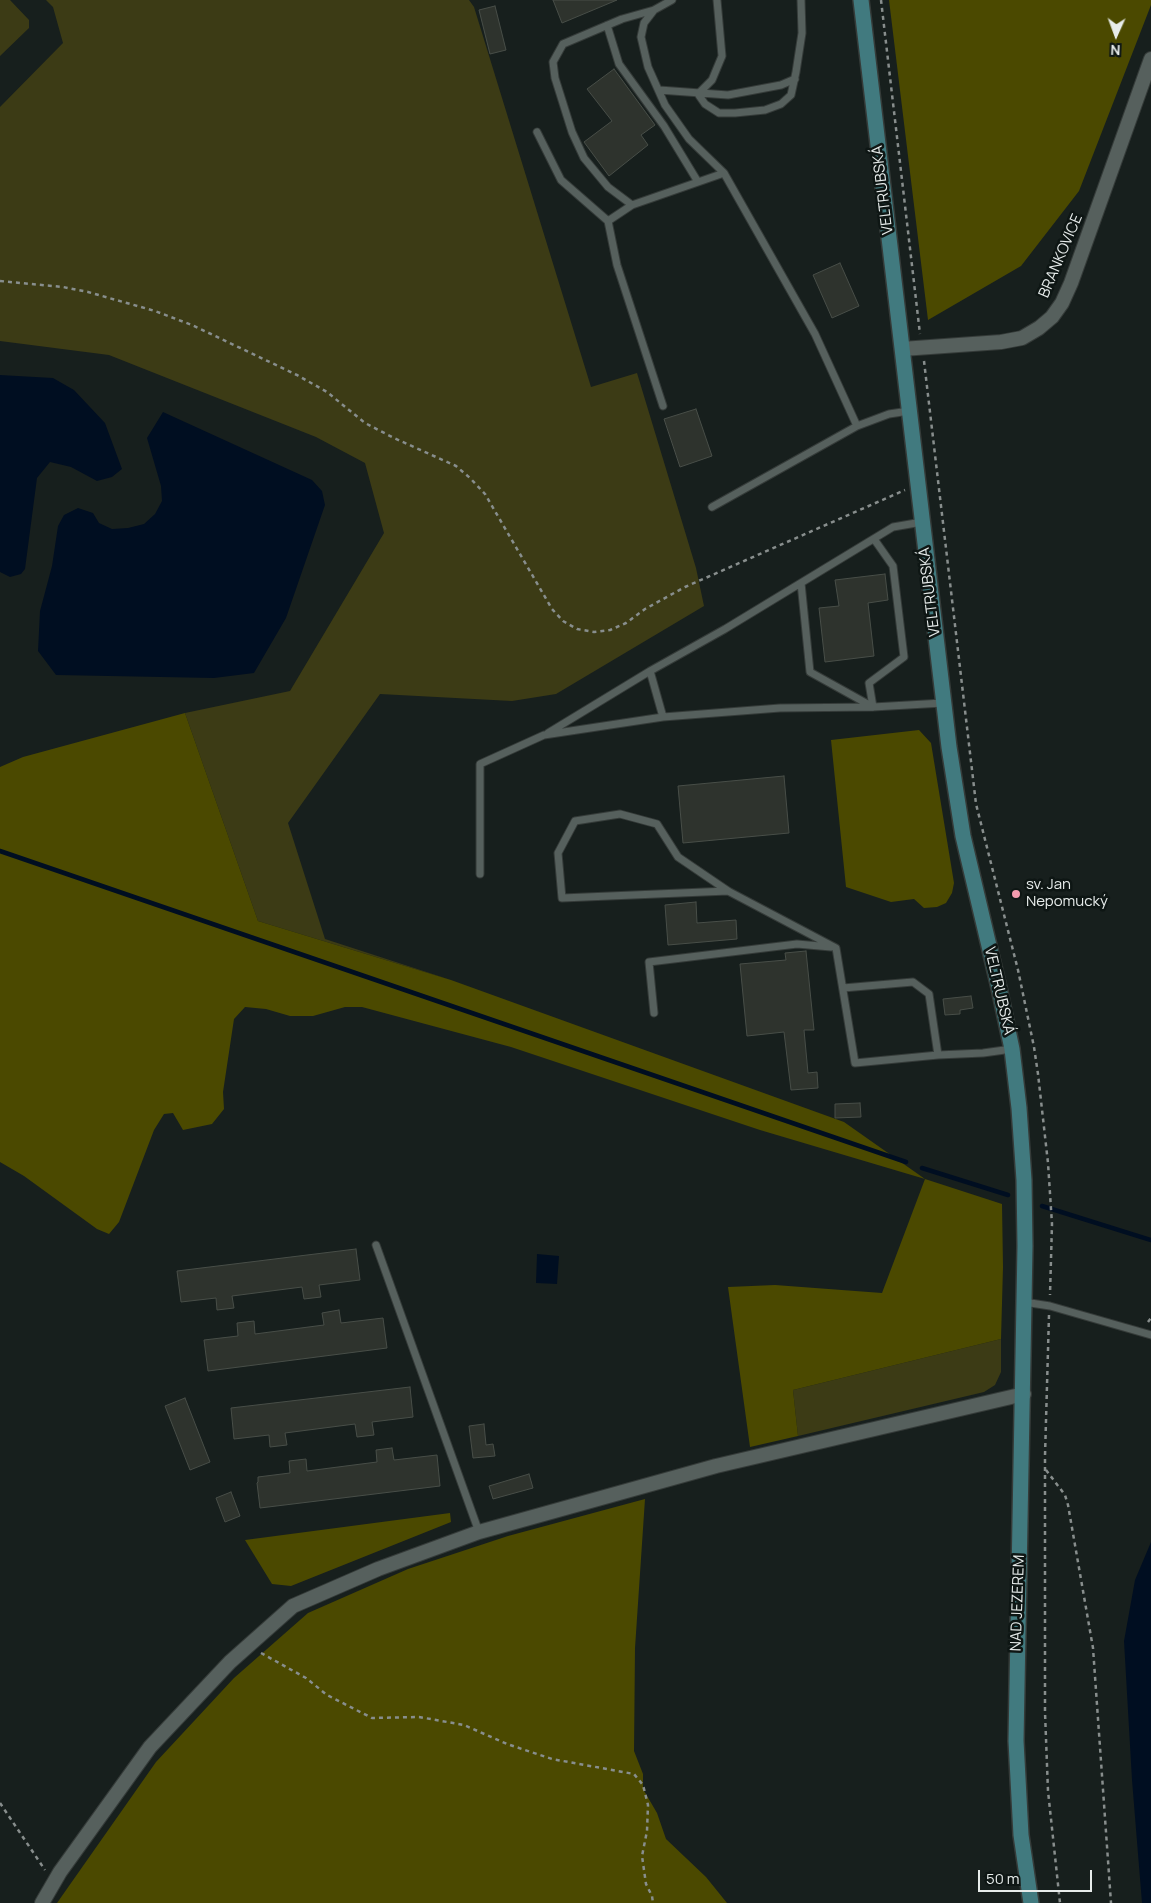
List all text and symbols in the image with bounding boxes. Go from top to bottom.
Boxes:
north arrow [1091,10,1141,60]
text: N [1110,41,1121,60]
street label: VELTRUBSKÁ [869,144,897,236]
street label: BRANKOVICE [1035,211,1087,301]
street label: VELTRUBSKÁ [916,546,944,638]
place label: sv. Jan Nepomucký [1026,876,1108,911]
marker: sv. Jan Nepomucký [1010,888,1022,900]
street label: VELTRUBSKÁ [980,945,1018,1037]
street label: NAD JEZEREM [1007,1554,1029,1652]
scale bar [981,1860,1095,1892]
text: 50 m [986,1868,1020,1889]

